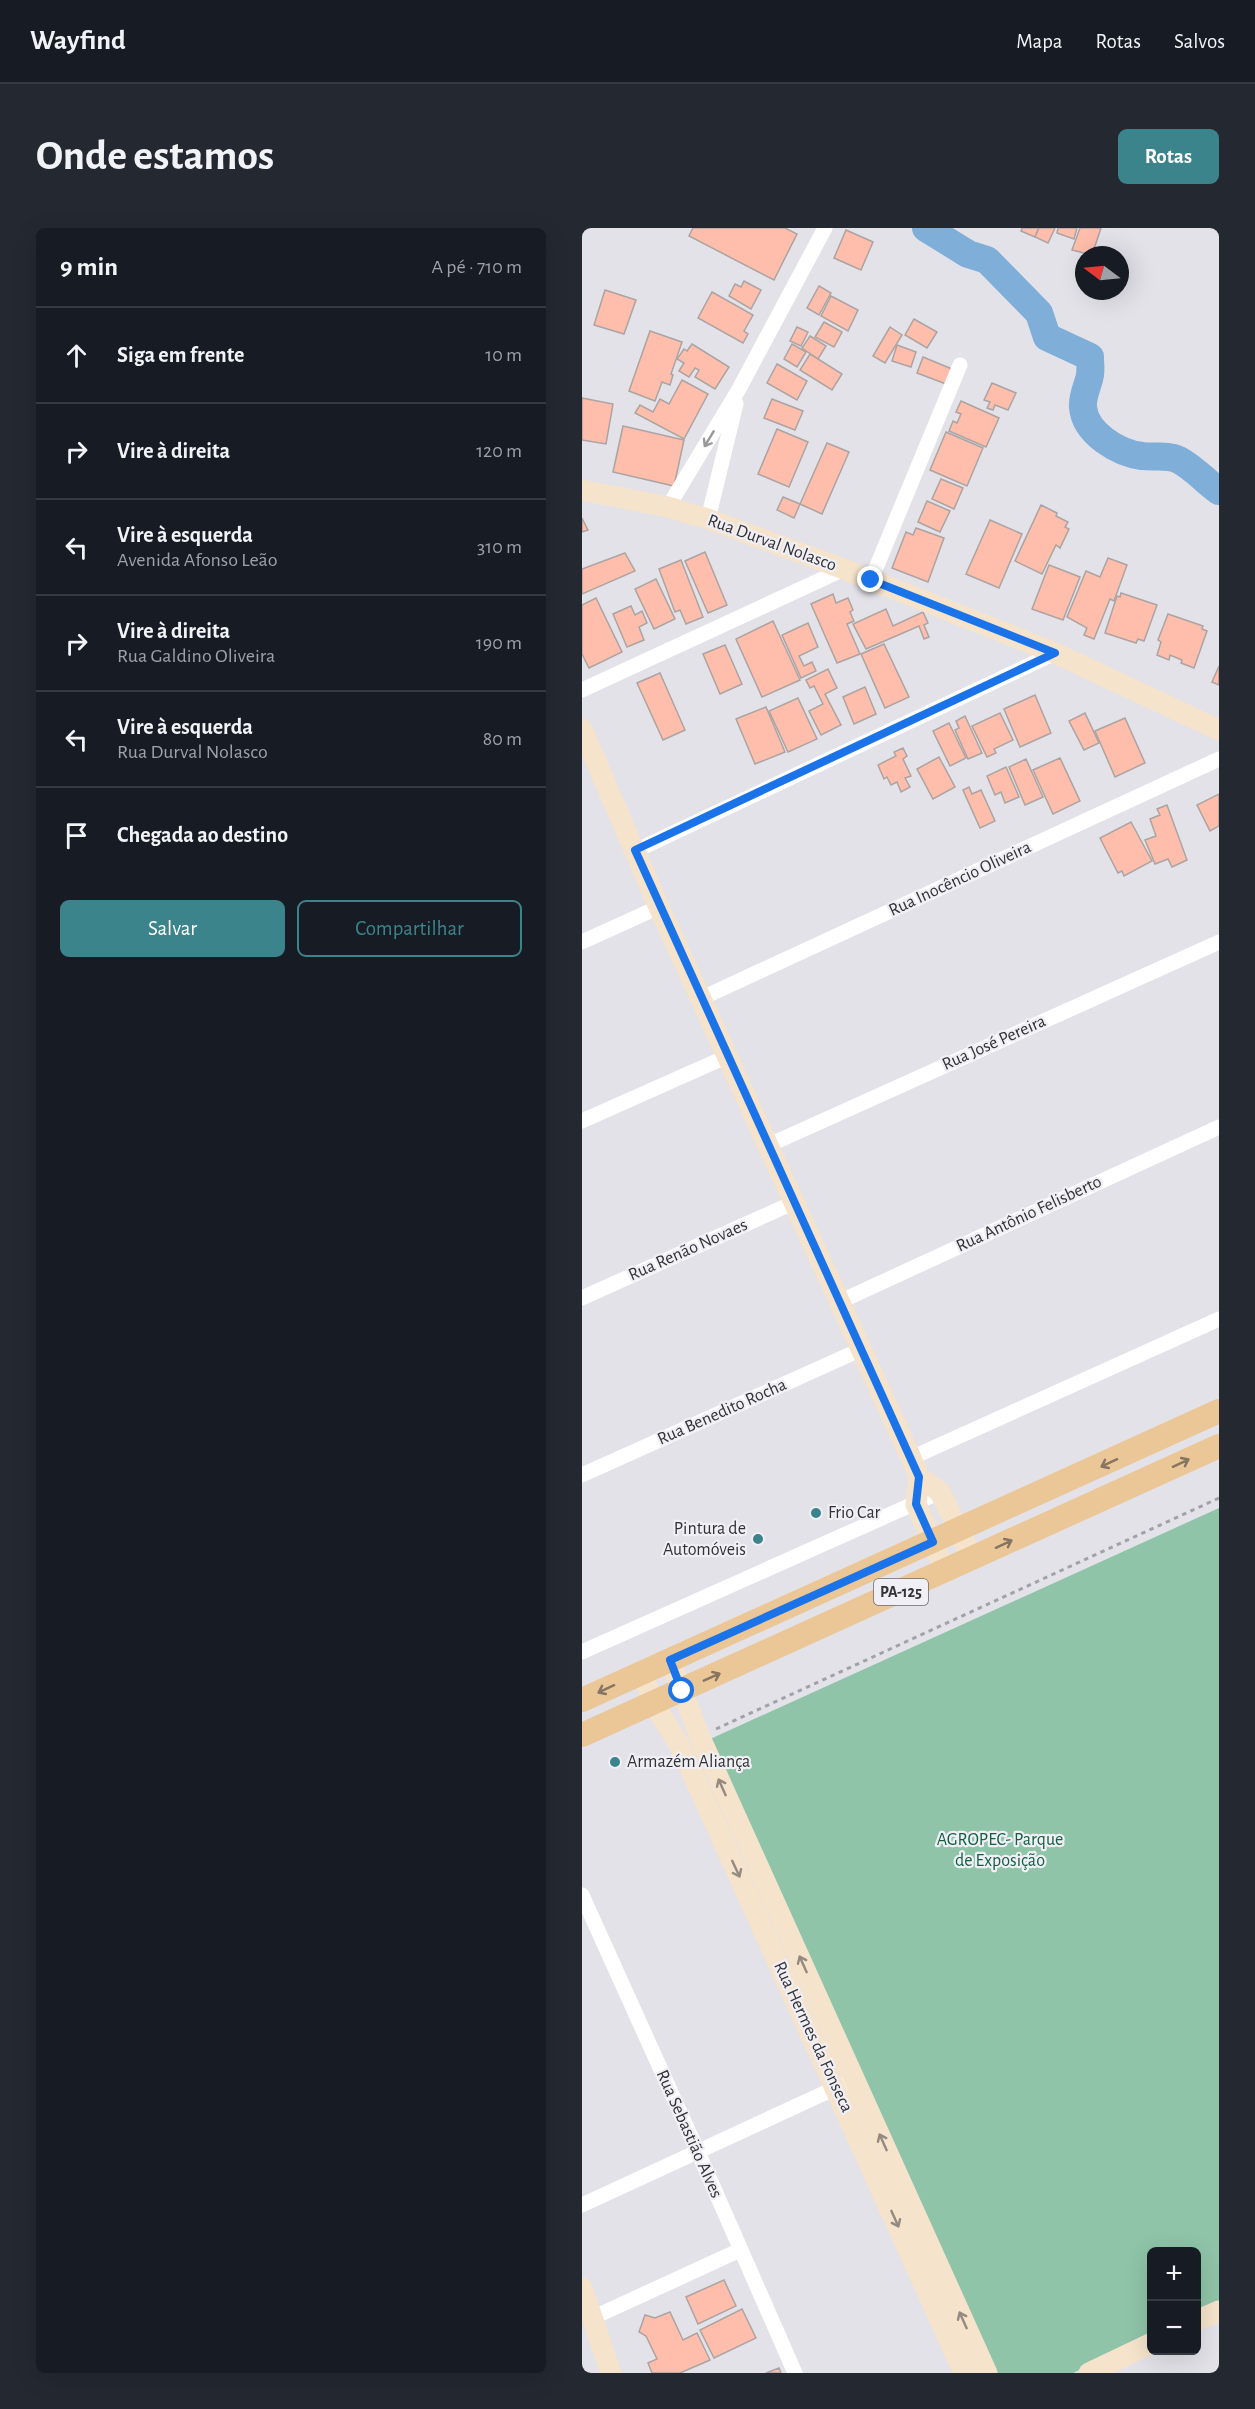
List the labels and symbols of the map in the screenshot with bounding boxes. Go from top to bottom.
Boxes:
north arrow [1075,246,1129,300]
one-way arrow [703,430,715,447]
street label: Rua Durval Nolasco [705,511,839,575]
route end [857,566,883,592]
street label: Rua Inocêncio Oliveira [886,838,1034,920]
street label: Rua José Pereira [939,1012,1049,1074]
street label: Rua Antônio Felisberto [954,1172,1104,1256]
street label: Rua Renão Novaes [626,1216,750,1284]
street label: Rua Benedito Rocha [655,1375,789,1449]
one-way arrow [1172,1456,1190,1468]
one-way arrow [1100,1457,1118,1469]
place label: Frio Car [828,1504,881,1522]
marker: Frio Car [809,1506,823,1520]
place label: Pintura de Automóveis [663,1520,746,1559]
marker: Pintura de Automóveis [751,1532,765,1546]
one-way arrow [995,1538,1013,1550]
road number: PA-125 [874,1579,928,1605]
one-way arrow [703,1671,721,1683]
route start [668,1677,694,1703]
one-way arrow [597,1684,615,1696]
place label: Armazém Aliança [627,1753,750,1771]
marker: Armazém Aliança [608,1755,622,1769]
one-way arrow [716,1778,727,1796]
park label: AGROPEC- Parque de Exposição [937,1831,1063,1870]
one-way arrow [731,1859,742,1877]
one-way arrow [796,1956,808,1974]
street label: Rua Hermes da Fonseca [770,1959,856,2115]
street label: Rua Sebastião Alves [653,2067,725,2201]
one-way arrow [876,2134,888,2152]
one-way arrow [889,2209,901,2227]
one-way arrow [956,2311,967,2329]

